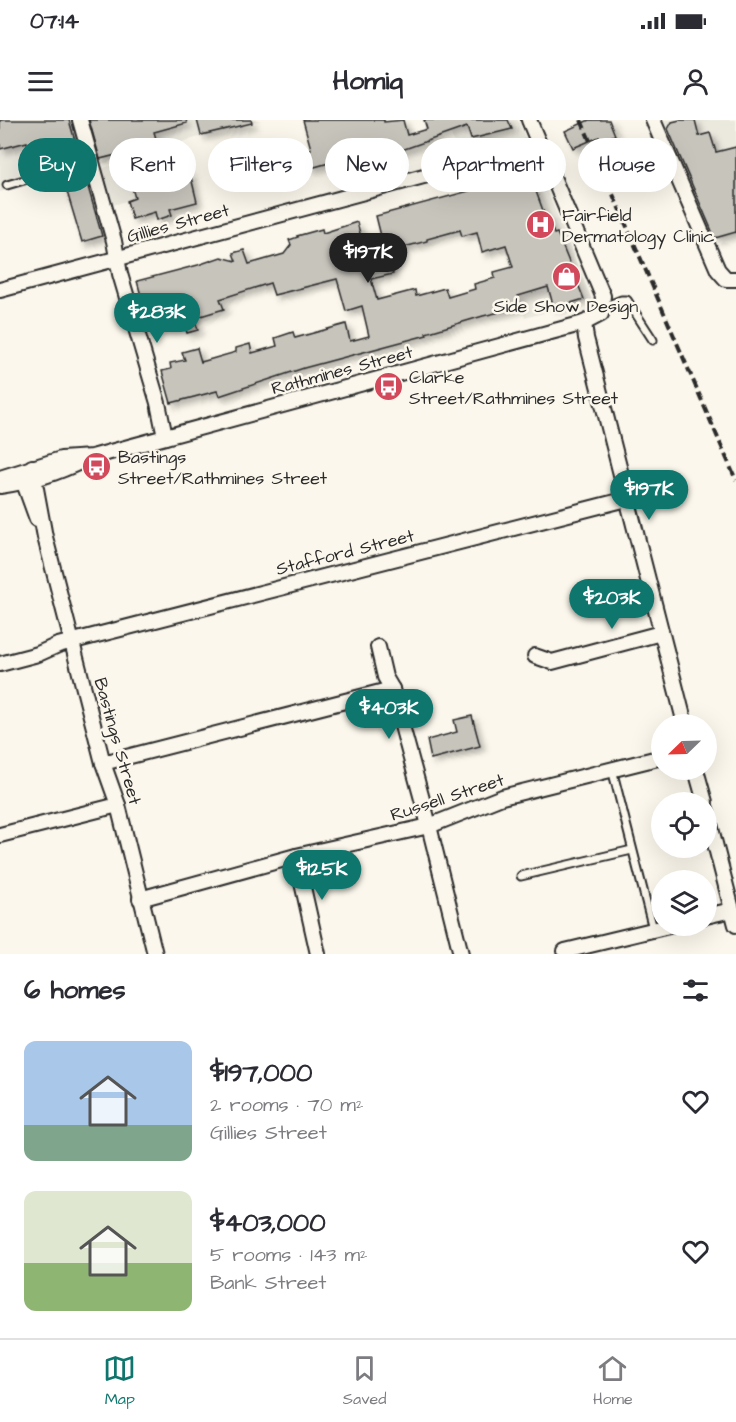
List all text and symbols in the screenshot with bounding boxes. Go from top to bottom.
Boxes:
text: 07:14 [30,6,79,37]
text: Homiq [333,62,403,100]
icon: menu [24,65,57,98]
icon: person [679,65,712,98]
chip: Buy [18,138,97,192]
chip: Rent [109,138,196,192]
chip: Filters [208,138,313,192]
chip: New [325,138,409,192]
chip: Apartment [421,138,566,192]
chip: House [578,138,677,192]
street label: Gillies Street [124,198,233,249]
place label: Fairfield Dermatology Clinic [562,203,715,250]
hospital icon: Fairfield Dermatology Clinic [525,209,557,241]
pin: $197K [326,233,410,284]
text: $197K [343,238,393,266]
shop icon: Side Show Design [550,261,582,293]
pin: $283K [115,293,199,344]
place label: Side Show Design [494,294,638,320]
text: $283K [128,298,186,326]
street label: Rathmines Street [269,339,416,401]
place label: Clarke Street/Rathmines Street [409,365,619,411]
bus stop icon: Clarke Street/Rathmines Street [372,371,404,403]
place label: Bastings Street/Rathmines Street [118,445,328,491]
bus stop icon: Bastings Street/Rathmines Street [81,451,113,483]
pin: $197K [607,470,691,521]
text: $197K [624,475,674,503]
street label: Stafford Street [273,523,417,582]
pin: $203K [570,579,654,630]
text: $203K [583,584,641,612]
street label: Bastings Street [86,675,148,809]
pin: $403K [347,689,431,740]
text: $403K [359,694,419,722]
north arrow [651,714,717,780]
map controls [651,714,717,936]
street label: Russell Street [387,767,508,828]
button: locate [651,792,717,858]
pin: $125K [280,850,364,901]
text: $125K [296,855,348,883]
button: layers [651,870,717,936]
text: 6 homes [24,972,126,1008]
icon: filters [679,974,712,1007]
text: $197,000 [210,1055,312,1091]
icon: home [72,1065,144,1137]
icon: heart [679,1085,712,1118]
text: 2 rooms · 70 m² [210,1091,363,1119]
text: Gillies Street [210,1119,327,1147]
text: $403,000 [210,1205,326,1241]
icon: home [72,1215,144,1287]
icon: heart [679,1235,712,1268]
text: 5 rooms · 143 m² [210,1241,368,1269]
text: Bank Street [210,1269,326,1297]
tab: Map [103,1352,136,1410]
tab: Saved [343,1352,386,1410]
tab: Home [593,1352,633,1410]

